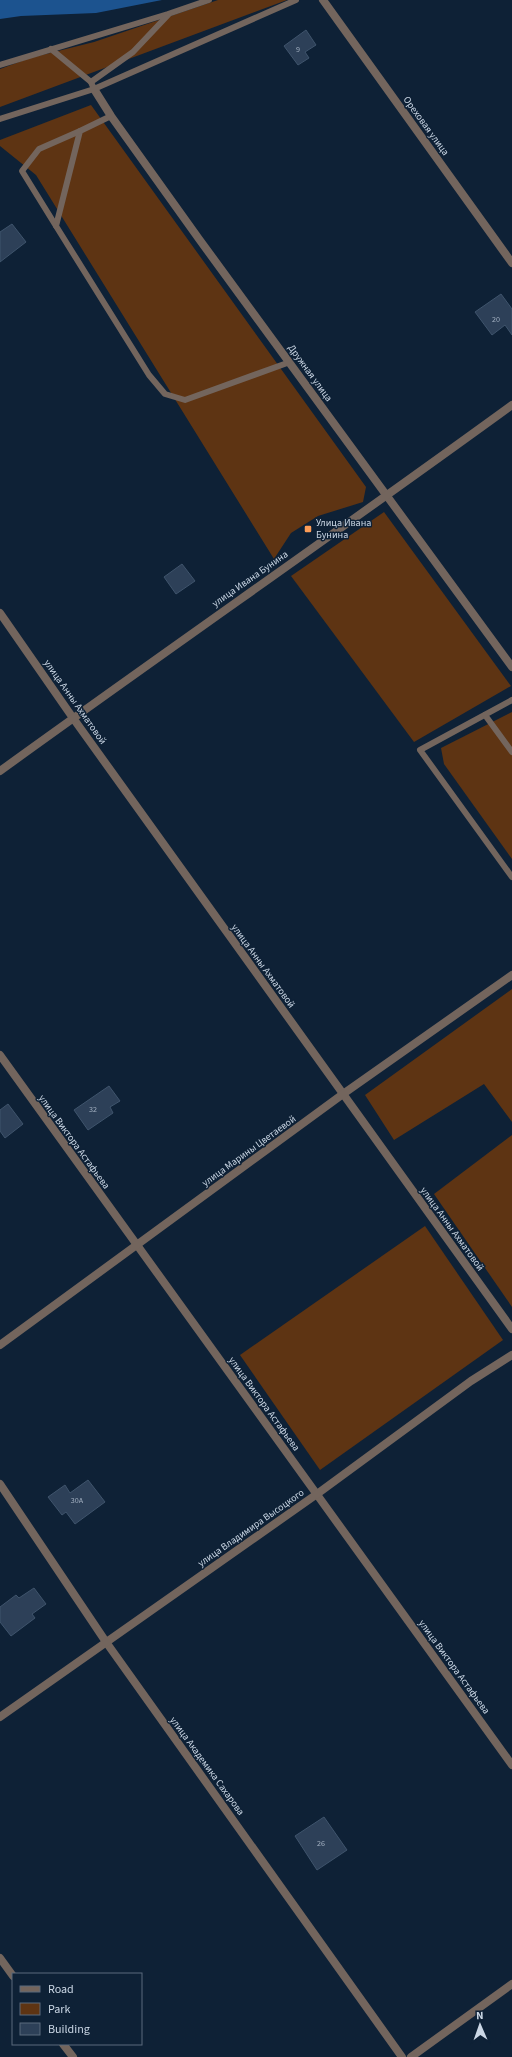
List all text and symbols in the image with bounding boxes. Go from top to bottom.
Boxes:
house number: 9 [296,44,300,55]
street label: Ореховая улица [400,93,452,159]
house number: 20 [492,314,500,325]
street label: Дружная улица [284,342,336,404]
place label: Улица Ивана Бунина [316,516,371,542]
marker: Улица Ивана Бунина [303,524,313,534]
street label: улица Ивана Бунина [209,547,291,611]
street label: улица Анны Ахматовой [40,657,110,747]
street label: улица Анны Ахматовой [228,921,298,1011]
street label: улица Виктора Астафьева [35,1092,113,1192]
house number: 32 [89,1104,97,1115]
street label: улица Марины Цветаевой [199,1112,299,1190]
street label: улица Анны Ахматовой [417,1184,487,1274]
street label: улица Виктора Астафьева [225,1354,303,1454]
street label: улица Владимира Высоцкого [195,1486,307,1570]
house number: 30А [71,1495,84,1506]
street label: улица Виктора Астафьева [415,1617,493,1717]
street label: улица Академика Сахарова [166,1714,248,1818]
house number: 26 [317,1838,325,1849]
legend [12,1973,142,2045]
text: Road [48,1981,74,1998]
text: Park [48,2001,70,2018]
north arrow [460,2005,500,2045]
text: N [476,2008,484,2023]
text: Building [48,2021,90,2038]

